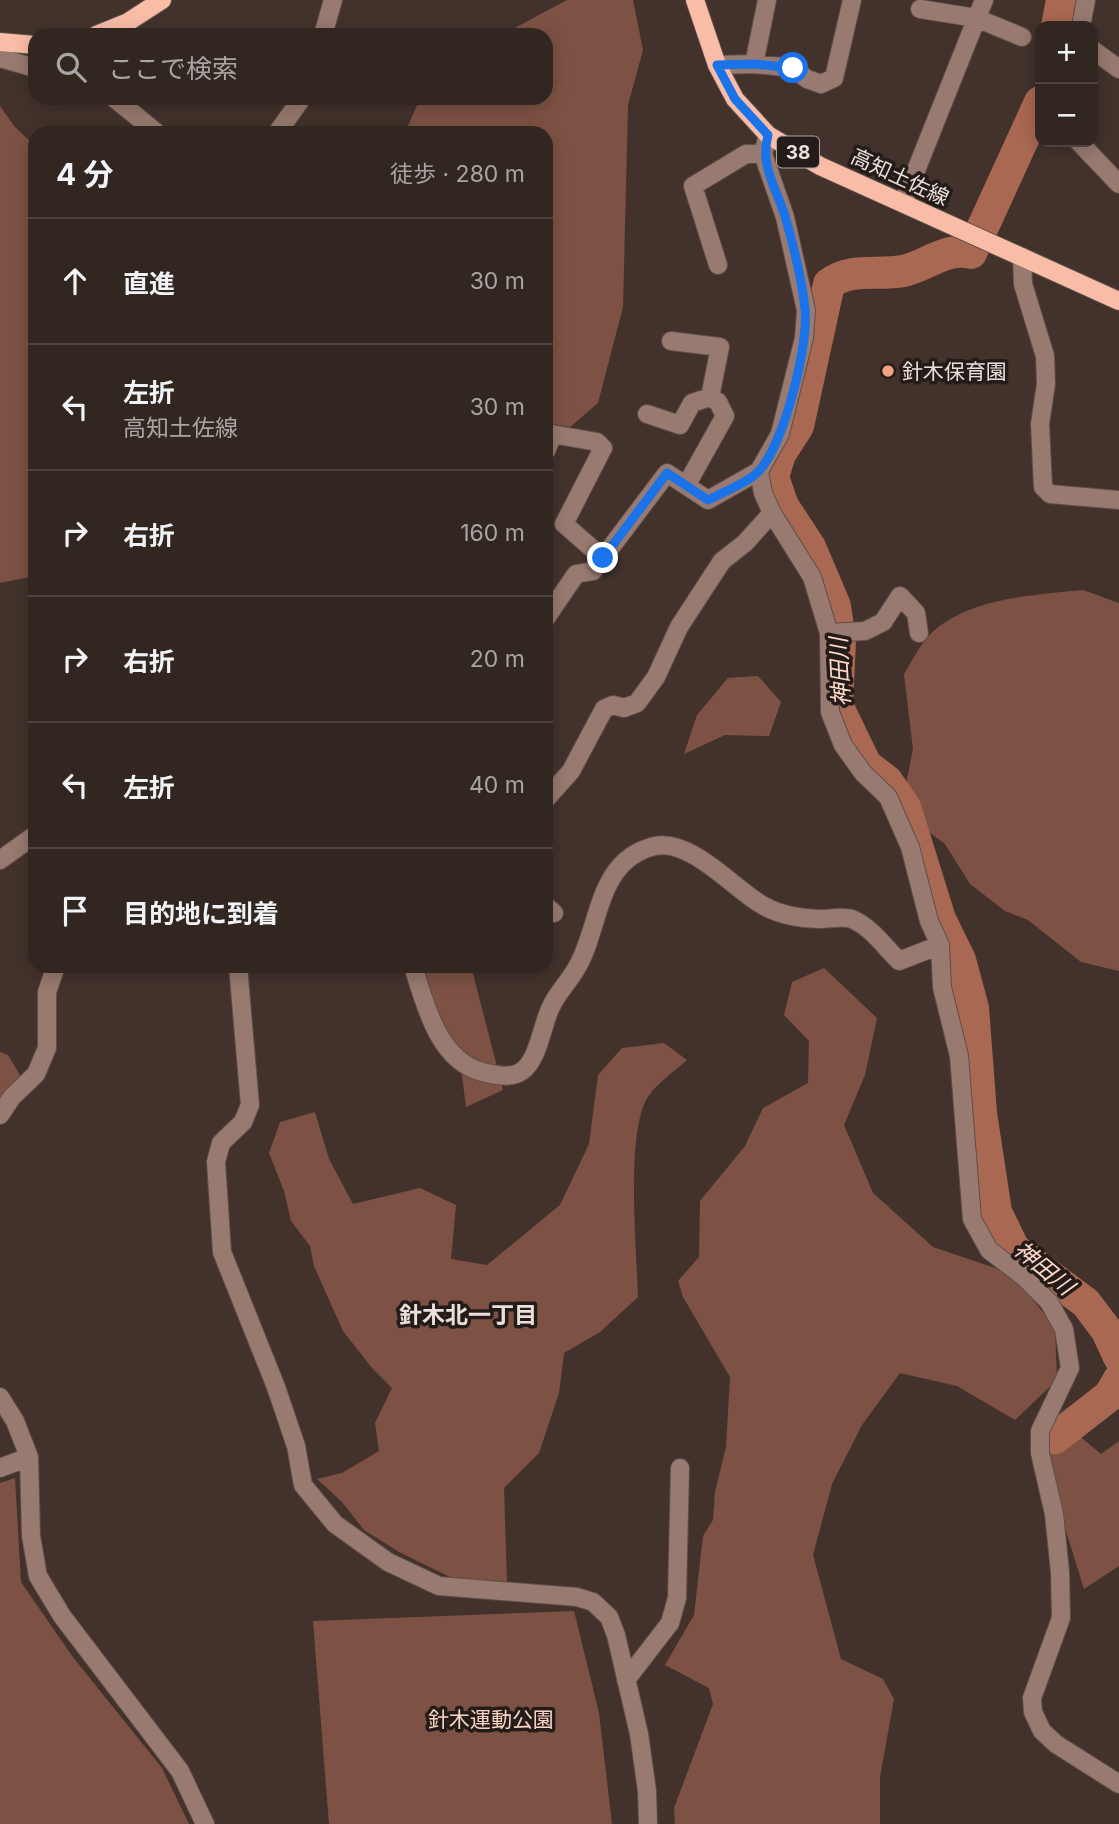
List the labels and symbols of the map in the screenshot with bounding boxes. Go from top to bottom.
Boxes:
route start [777,52,808,83]
road number: 38 [777,136,819,168]
street label: 高知土佐線 [847,143,953,211]
place label: 針木保育園 [902,359,1007,384]
marker: 針木保育園 [880,363,896,379]
route end [587,542,618,573]
water label: 神田川 [824,634,856,707]
water label: 神田川 [1009,1235,1082,1303]
district label: 針木北一丁目 [399,1301,537,1329]
park label: 針木運動公園 [428,1707,554,1732]

